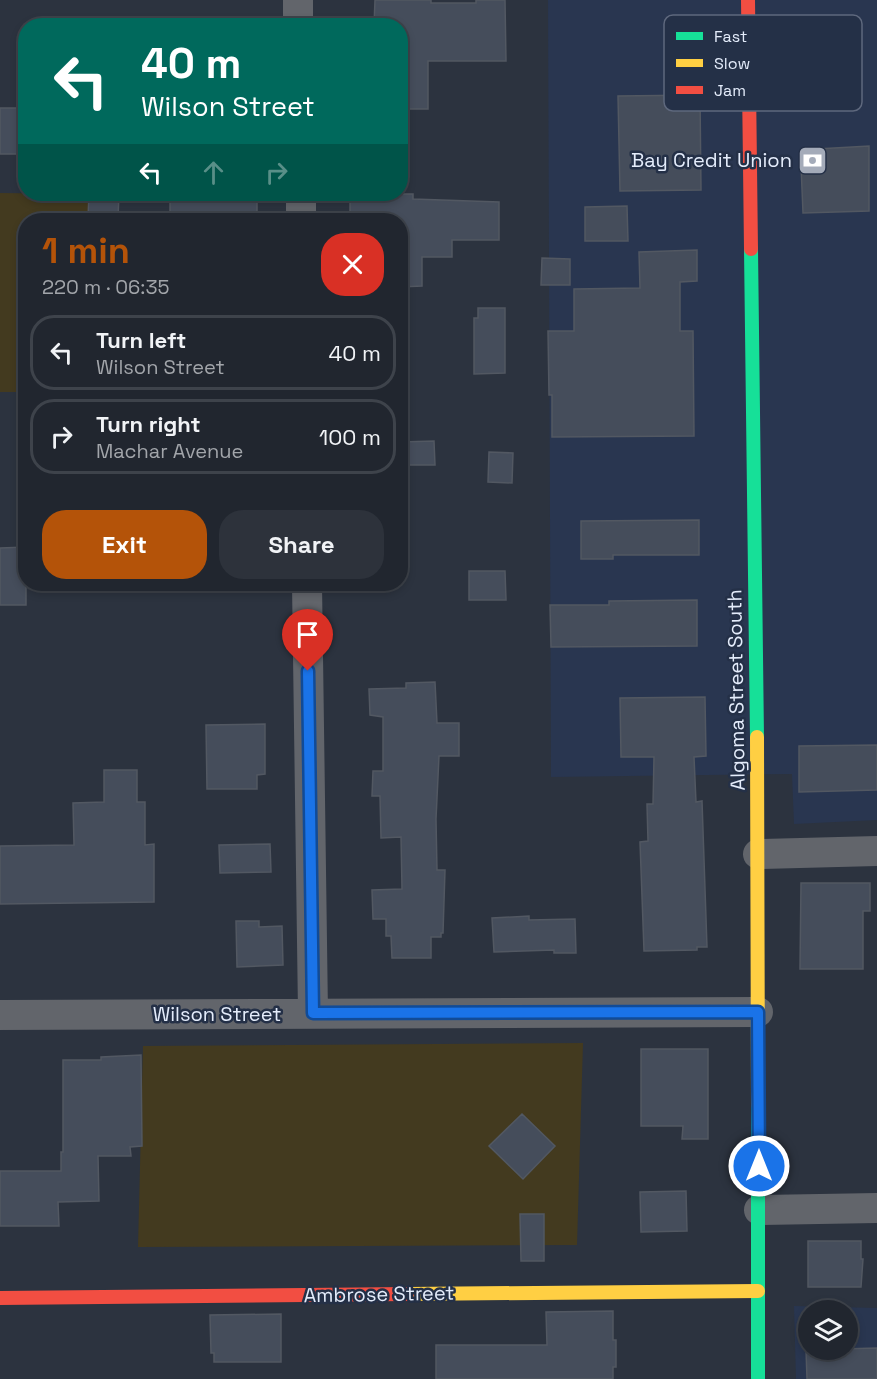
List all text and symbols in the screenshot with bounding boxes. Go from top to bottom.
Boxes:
legend [664,15,862,111]
text: Fast [714,26,747,47]
text: 40 m [141,37,241,90]
icon: left [42,42,120,120]
text: Slow [714,53,750,74]
text: Jam [714,80,746,101]
text: Wilson Street [141,89,315,124]
bank icon: Bay Credit Union [797,144,829,176]
place label: Bay Credit Union [631,147,792,173]
icon: left [134,156,167,189]
icon: ahead [197,156,230,189]
icon: right [260,156,293,189]
text: 1 min [42,228,130,274]
button: close [321,233,384,296]
text: 220 m · 06:35 [42,274,169,300]
text: Turn left [96,326,186,354]
icon: left [45,336,78,369]
text: 40 m [329,339,381,367]
text: Wilson Street [96,354,225,380]
text: Turn right [96,410,201,438]
icon: right [45,420,78,453]
text: 100 m [319,423,381,451]
text: Machar Avenue [96,438,243,464]
button: Exit [42,510,207,579]
button: Share [219,510,384,579]
street label: Algoma Street South [721,589,751,791]
pin [282,609,333,671]
icon: arrive [291,618,324,651]
street label: Wilson Street [153,1001,281,1027]
position arrow [727,1134,791,1198]
street label: Ambrose Street [303,1280,455,1308]
map controls [798,1300,858,1360]
button: layers [798,1300,858,1360]

